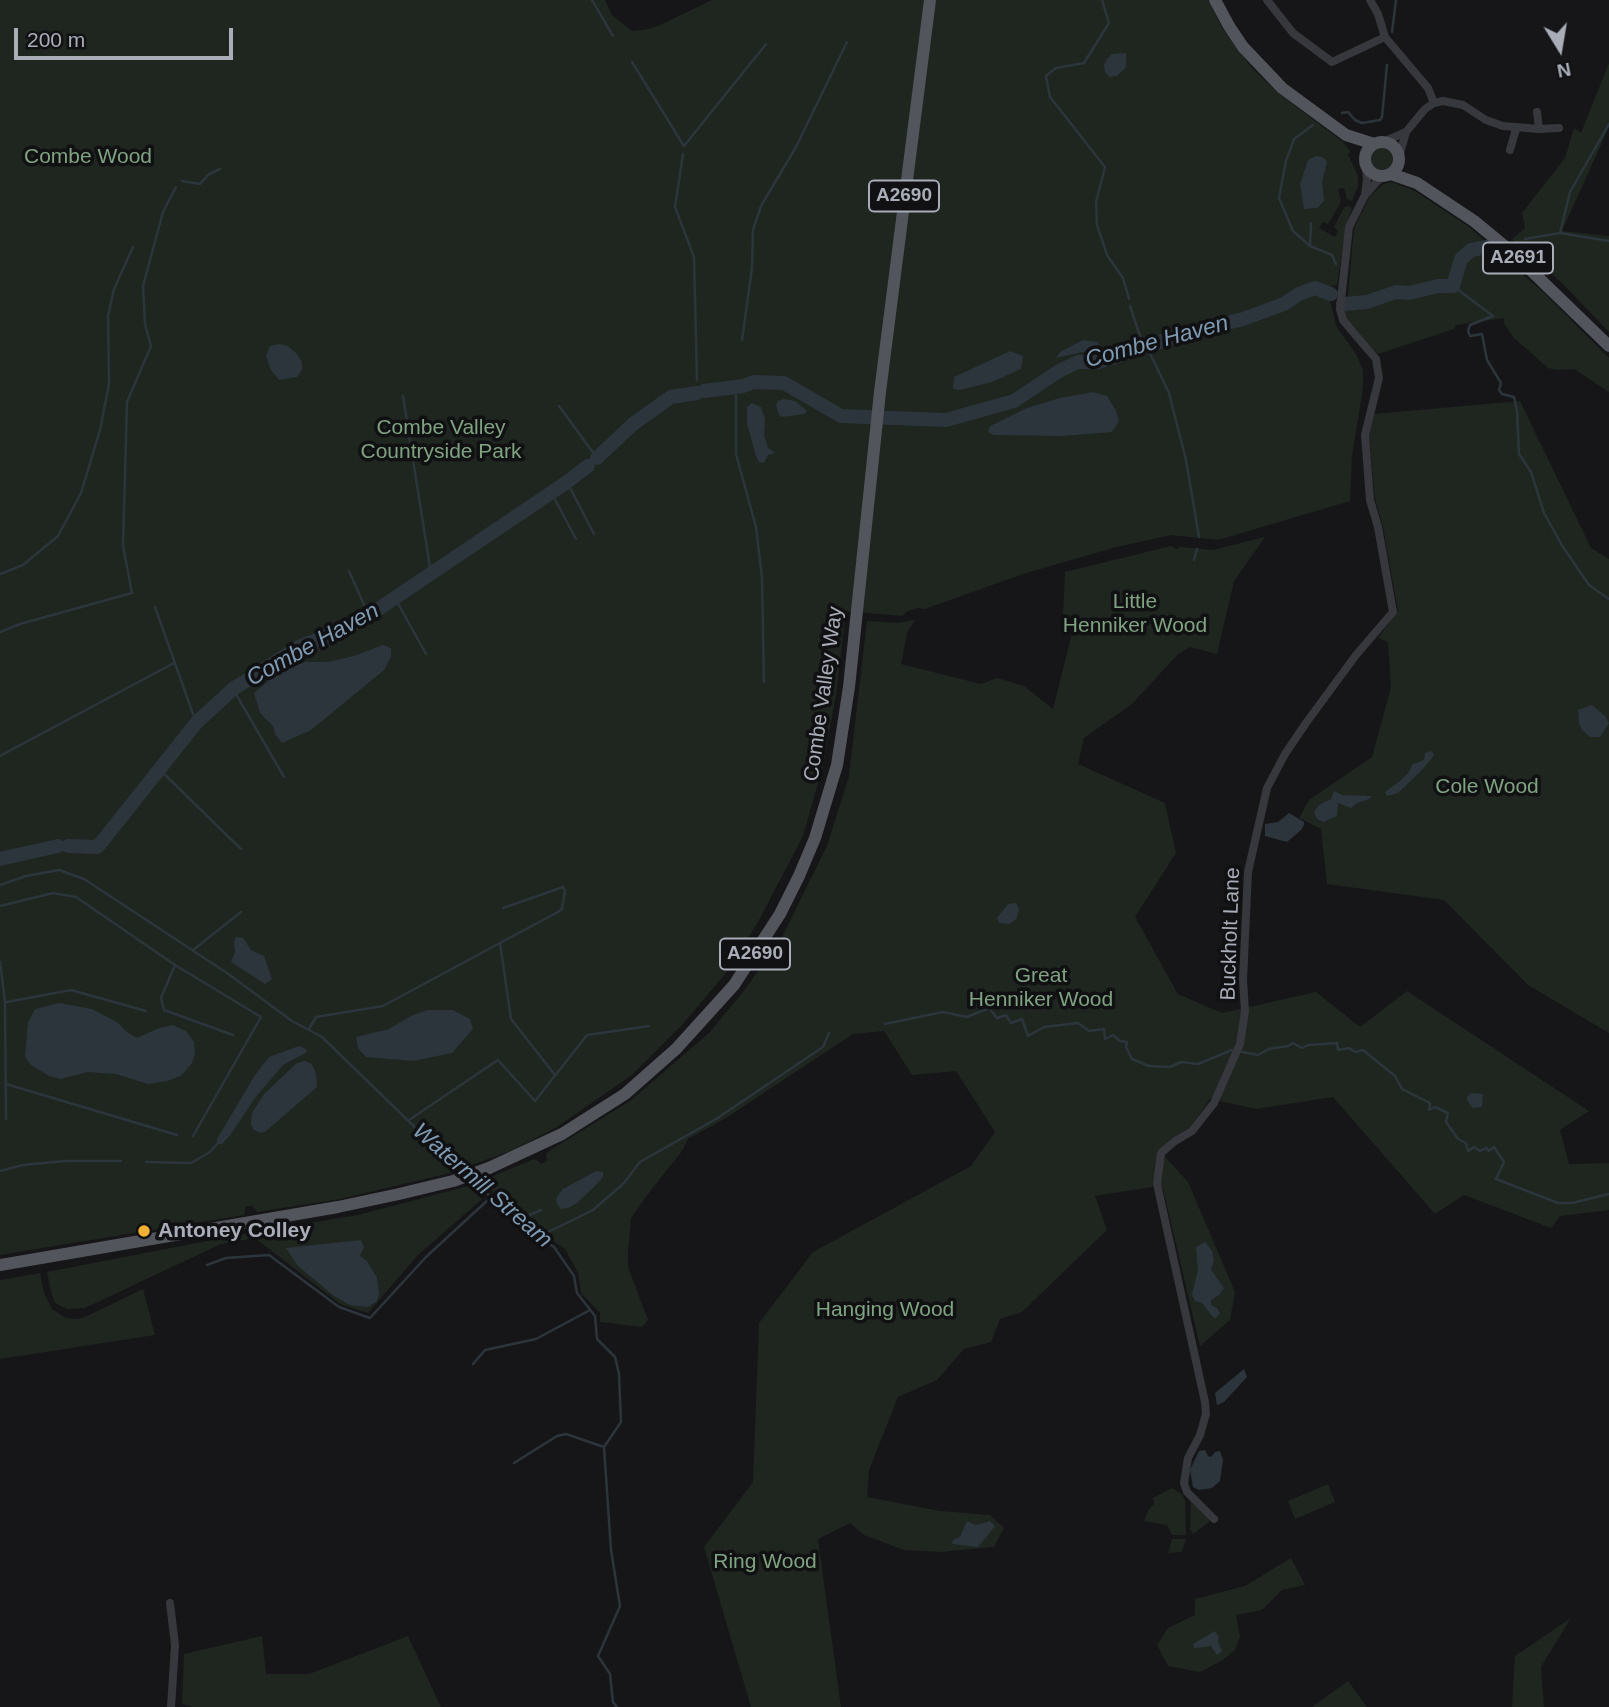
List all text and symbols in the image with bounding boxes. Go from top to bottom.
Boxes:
scale bar [18,14,236,58]
north arrow [1525,14,1595,84]
text: 200 m [27,28,85,51]
text: N [1555,58,1573,82]
park label: Combe Wood [24,144,152,170]
road number: A2690 [869,180,939,212]
road number: A2691 [1483,242,1553,274]
water label: Combe Haven [1082,310,1232,374]
park label: Combe Valley Countryside Park [360,415,522,465]
park label: Little Henniker Wood [1063,589,1207,639]
water label: Combe Haven [242,597,384,693]
street label: Combe Valley Way [799,605,849,783]
park label: Cole Wood [1435,774,1539,800]
street label: Buckholt Lane [1216,867,1246,1001]
road number: A2690 [720,938,790,970]
park label: Great Henniker Wood [969,963,1113,1013]
water label: Watermill Stream [407,1118,557,1254]
place label: Antoney Colley [158,1218,311,1244]
marker: Antoney Colley [136,1223,152,1239]
park label: Hanging Wood [816,1297,954,1323]
park label: Ring Wood [713,1549,817,1575]

